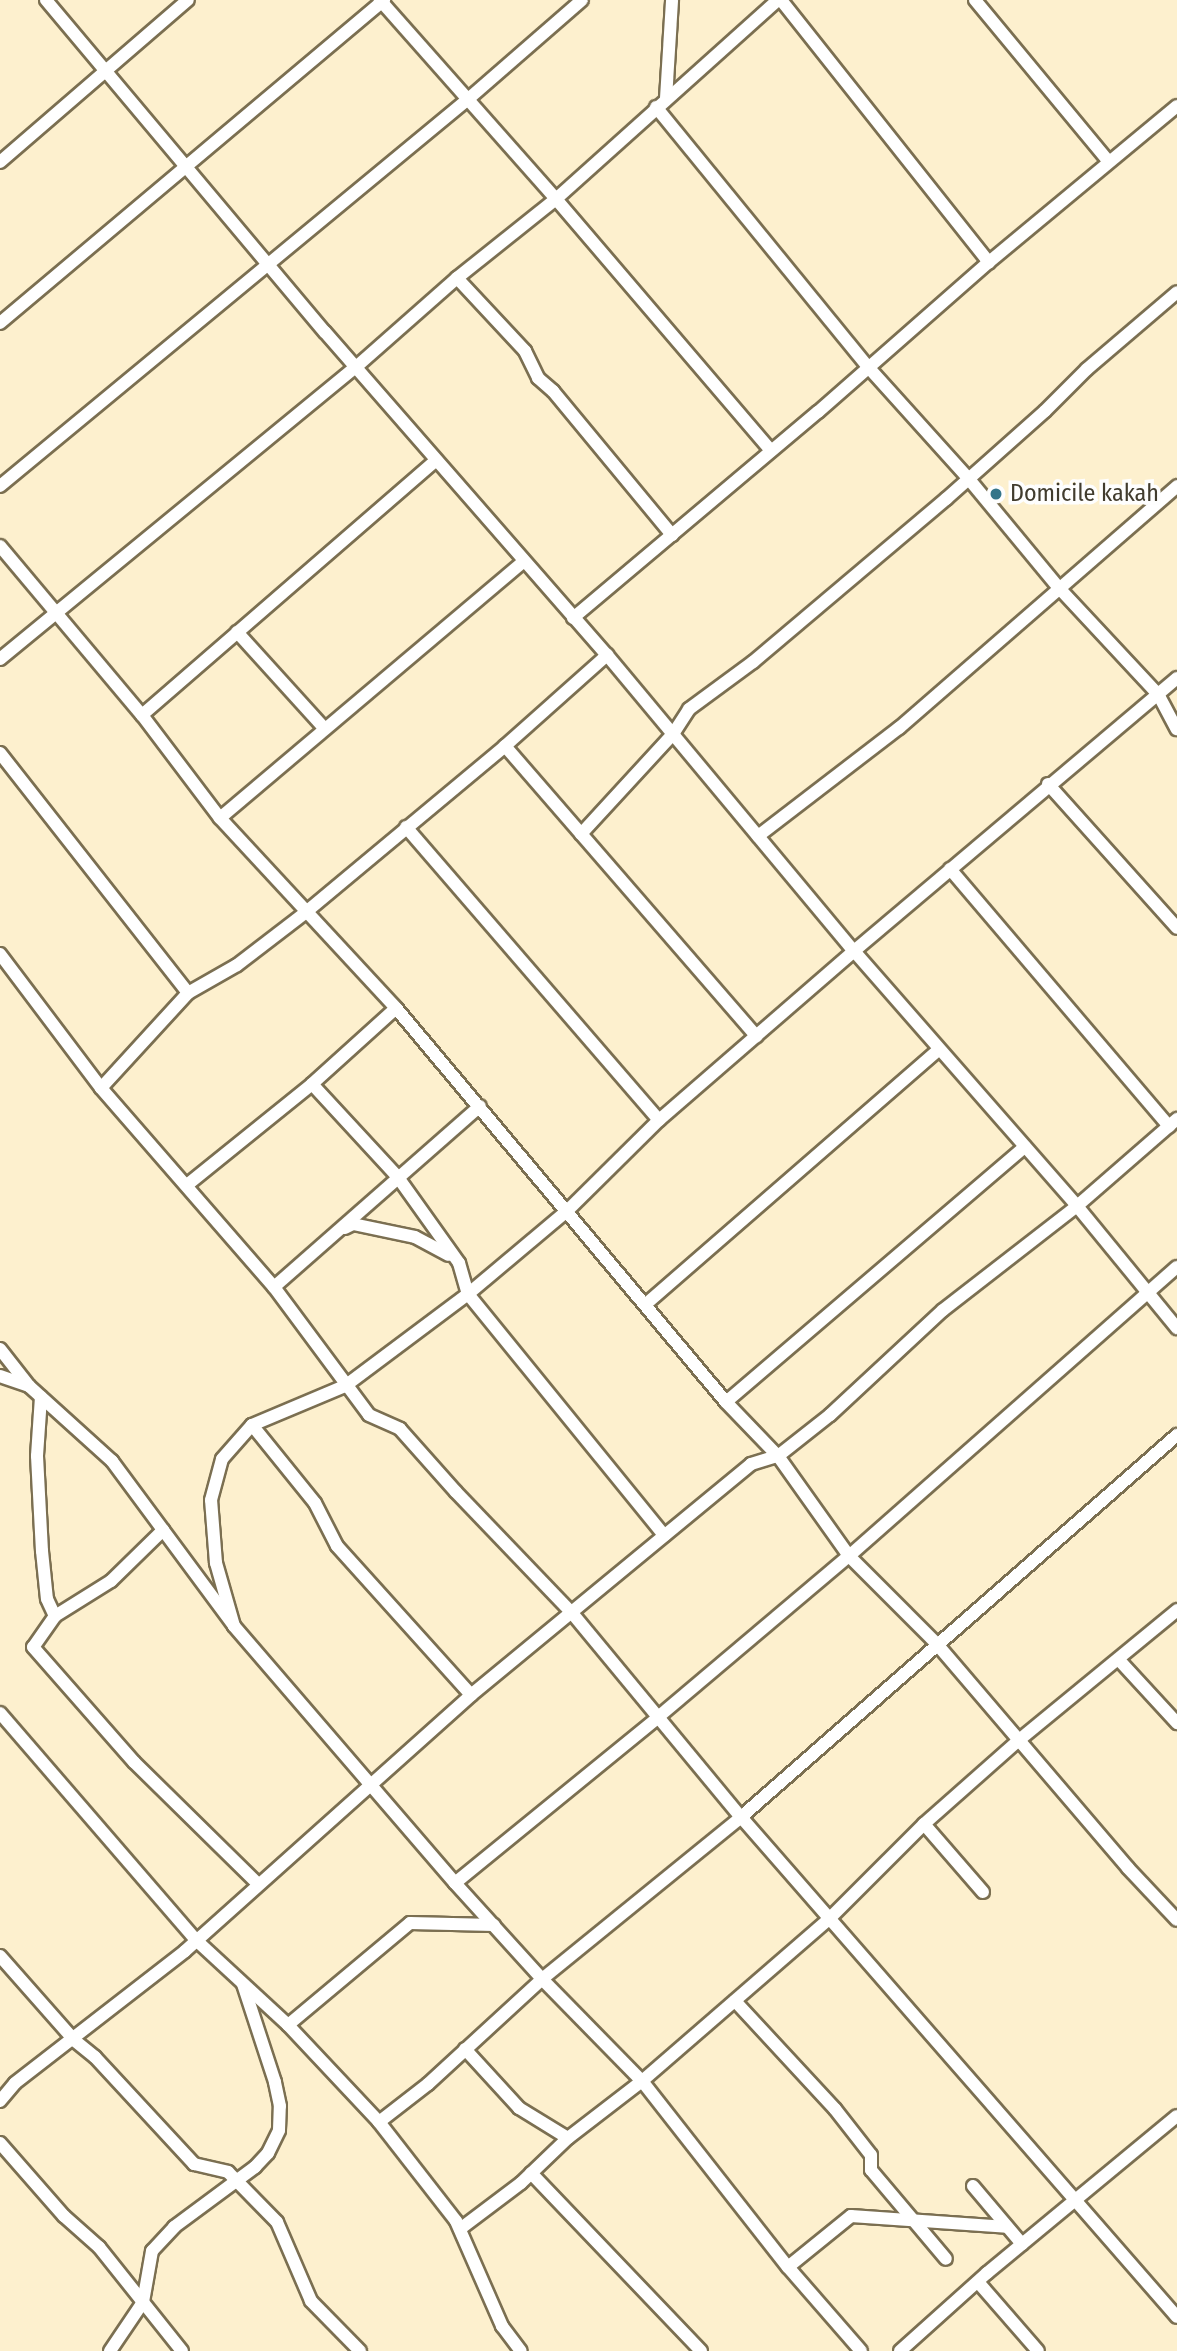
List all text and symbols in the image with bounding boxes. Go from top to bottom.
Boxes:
place label: Domicile kakah [1010,480,1159,508]
marker: Domicile kakah [988,486,1004,502]

